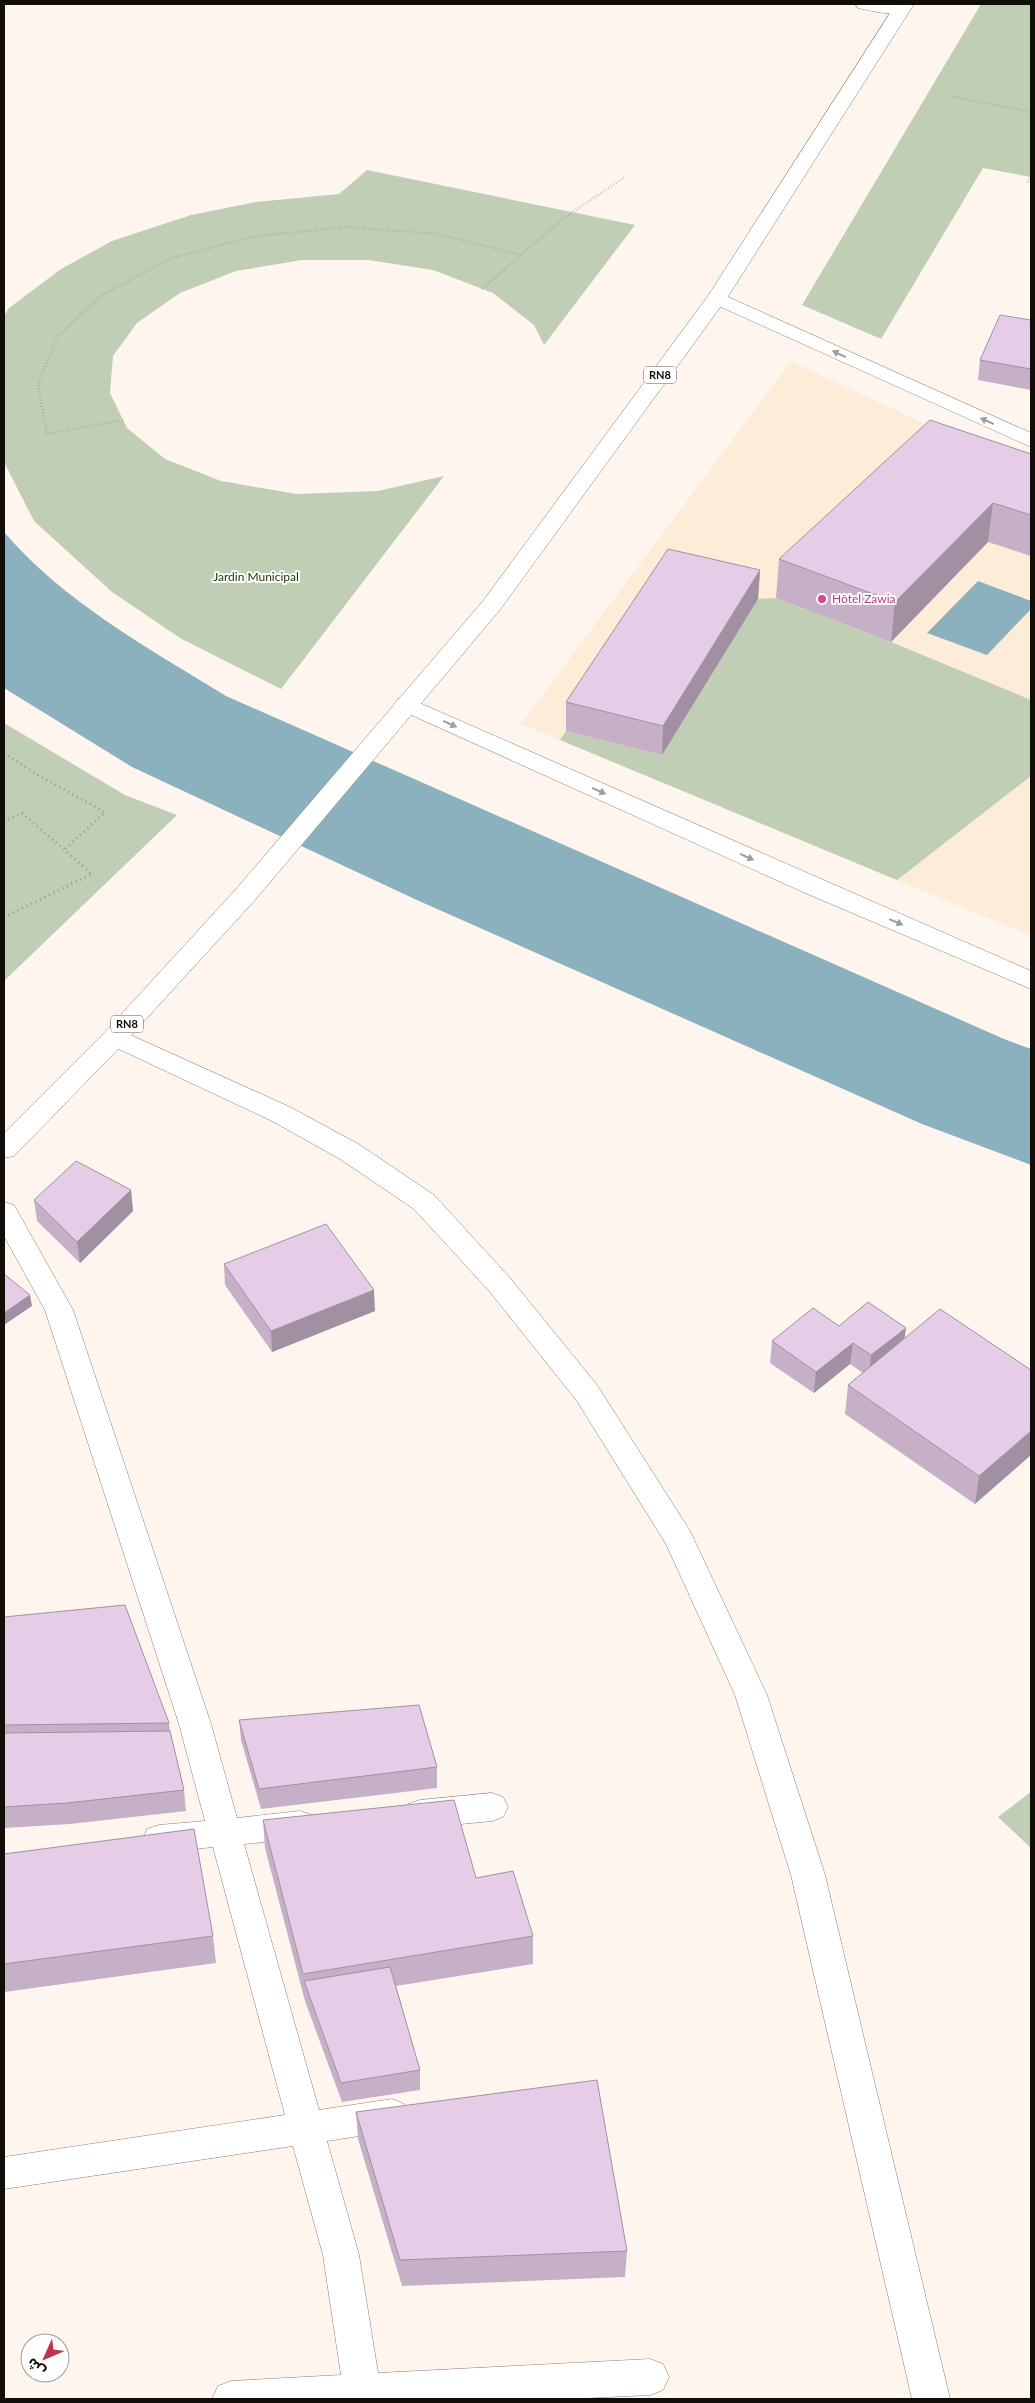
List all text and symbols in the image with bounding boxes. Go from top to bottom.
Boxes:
one-way arrow [832,350,846,358]
road number: RN8 [644,366,676,384]
one-way arrow [980,417,994,425]
park label: Jardin Municipal [213,569,299,584]
place label: Hôtel Zawia [832,591,896,606]
marker: Hôtel Zawia [816,593,828,605]
one-way arrow [443,721,457,729]
one-way arrow [592,787,606,795]
one-way arrow [740,853,754,861]
one-way arrow [889,919,903,927]
road number: RN8 [111,1016,143,1032]
north arrow [20,2333,70,2383]
text: ش [23,2355,48,2380]

